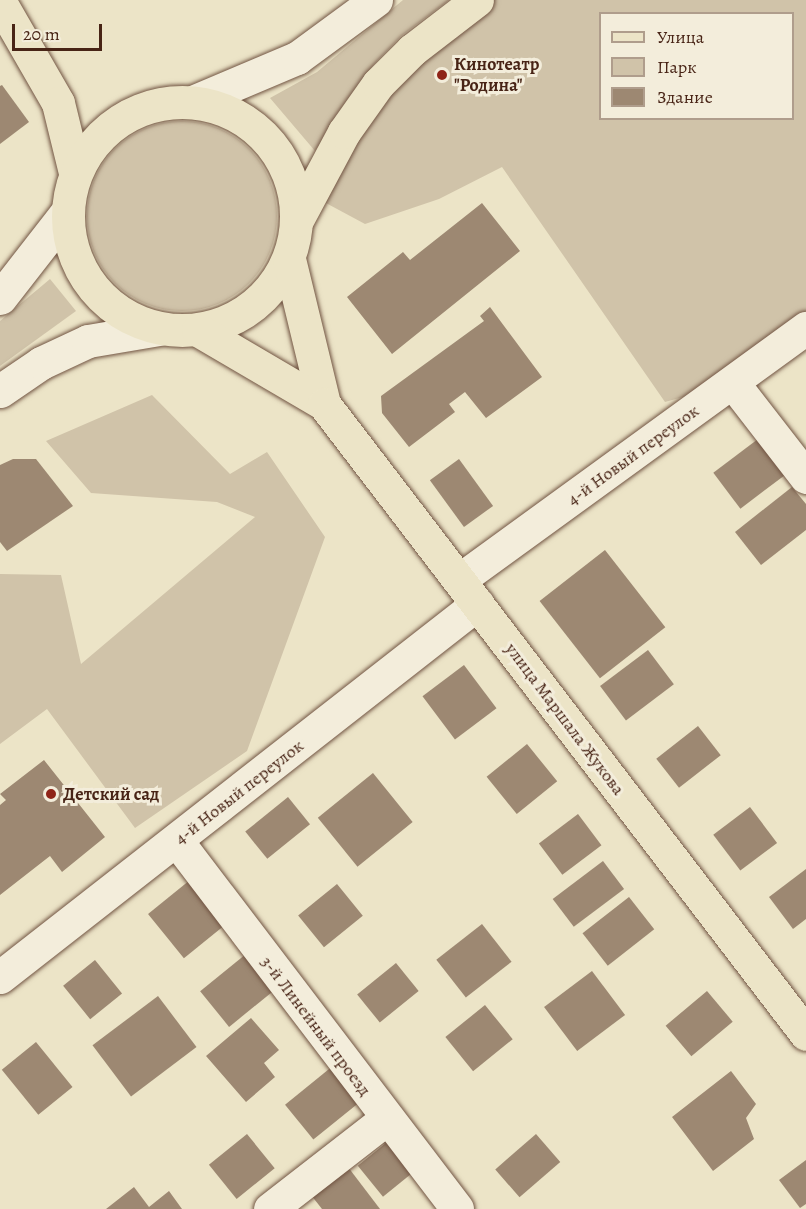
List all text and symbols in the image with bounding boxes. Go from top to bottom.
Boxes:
scale bar [15,12,105,50]
legend [599,12,794,120]
text: 20 m [23,22,60,46]
text: Улица [657,25,704,49]
place label: Кинотеатр "Родина" [454,54,539,97]
text: Парк [657,55,697,79]
marker: Кинотеатр "Родина" [435,68,449,82]
text: Здание [657,85,713,109]
street label: 4-й Новый переулок [563,400,703,510]
street label: улица Маршала Жукова [501,639,629,799]
street label: 4-й Новый переулок [170,735,308,849]
place label: Детский сад [63,783,159,805]
marker: Детский сад [44,787,58,801]
street label: 3-й Линейный проезд [256,952,376,1100]

